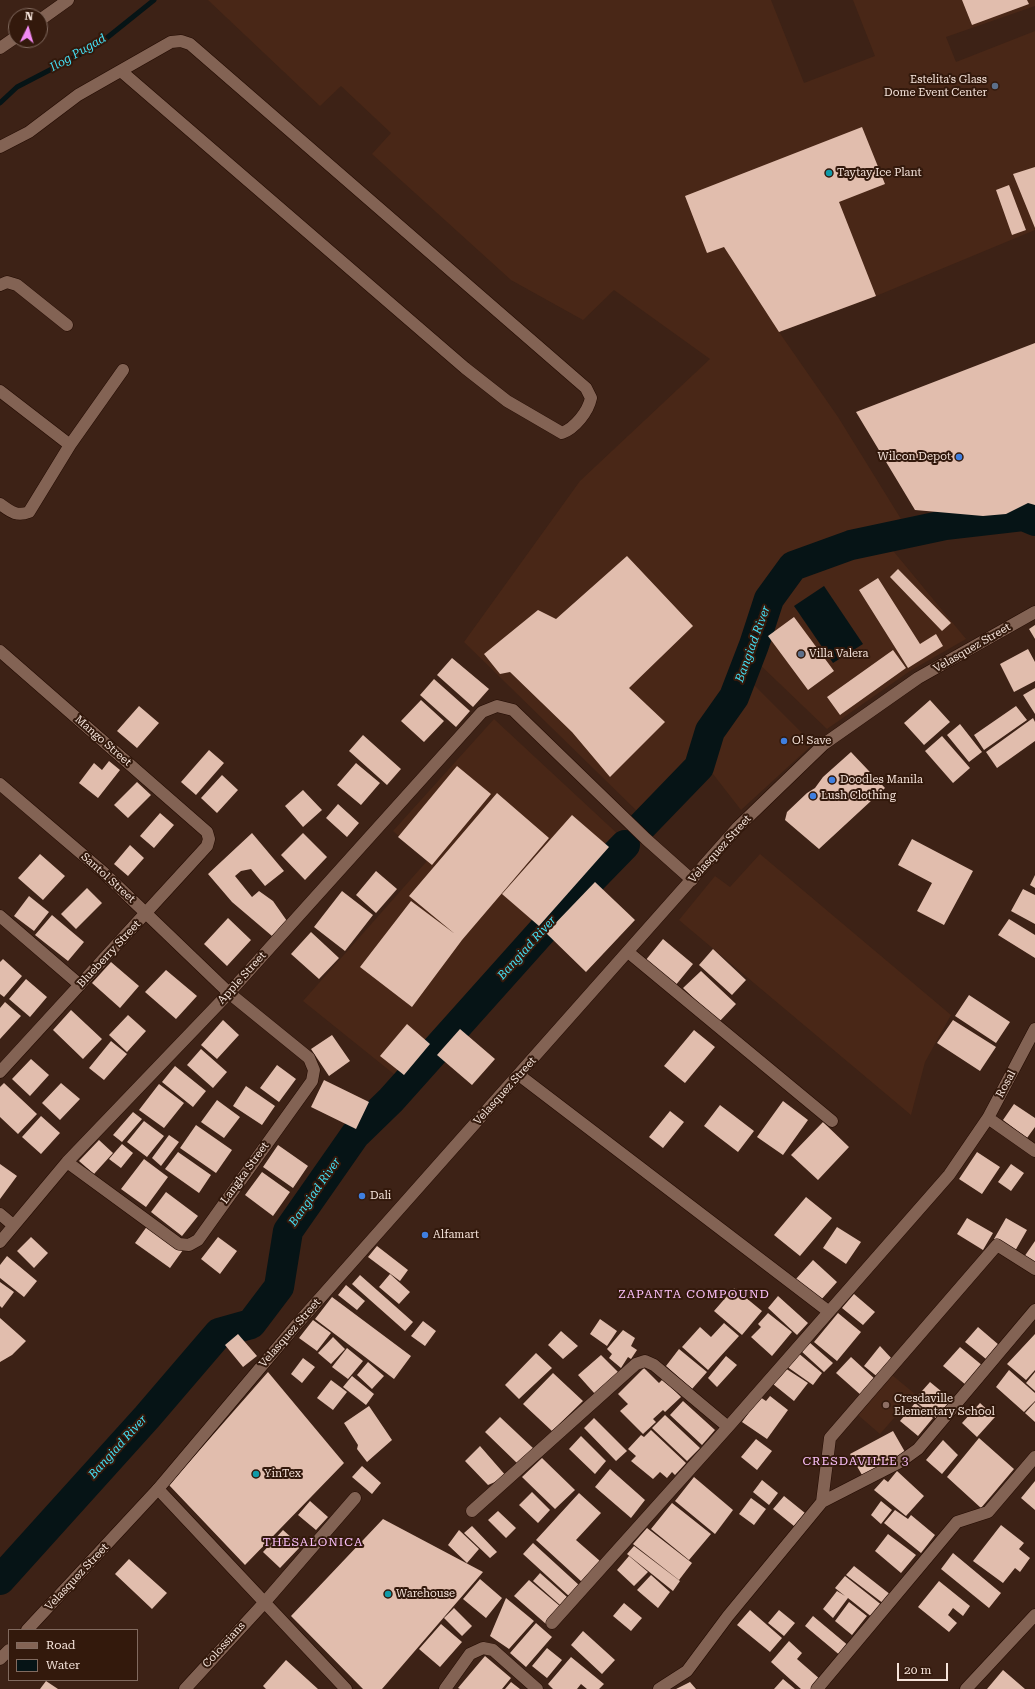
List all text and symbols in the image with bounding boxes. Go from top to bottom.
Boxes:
north arrow [8,8,48,48]
text: N [24,10,34,23]
water label: Ilog Pugad [47,31,109,75]
place label: Estelita's Glass Dome Event Center [884,73,987,99]
marker: Estelita's Glass Dome Event Center [990,81,1000,91]
place label: Taytay Ice Plant [837,166,922,180]
marker: Taytay Ice Plant [824,168,834,178]
place label: Wilcon Depot [878,450,951,464]
marker: Wilcon Depot [954,452,964,462]
water label: Bangiad River [732,604,774,684]
street label: Velasquez Street [931,621,1013,675]
place label: Villa Valera [809,647,868,661]
marker: Villa Valera [796,649,806,659]
street label: Mango Street [72,713,134,769]
place label: O! Save [792,734,831,748]
marker: O! Save [779,736,789,746]
place label: Doodles Manila [840,773,923,787]
marker: Doodles Manila [827,775,837,785]
place label: Lush Clothing [821,789,896,803]
marker: Lush Clothing [808,791,818,801]
street label: Velasquez Street [686,812,754,886]
street label: Santol Street [78,850,138,906]
water label: Bangiad River [495,913,559,983]
street label: Blueberry Street [75,918,143,990]
street label: Apple Street [215,949,269,1007]
street label: Velasquez Street [471,1054,539,1128]
street label: Rosal [993,1068,1019,1100]
street label: Langka Street [218,1140,272,1206]
water label: Bangiad River [286,1155,344,1229]
place label: Dali [370,1189,391,1203]
marker: Dali [357,1191,367,1201]
place label: Alfamart [433,1228,479,1242]
marker: Alfamart [420,1230,430,1240]
district label: ZAPANTA COMPOUND [618,1287,770,1301]
street label: Velasquez Street [257,1296,323,1370]
place label: Cresdaville Elementary School [894,1392,995,1418]
marker: Cresdaville Elementary School [881,1400,891,1410]
water label: Bangiad River [86,1412,150,1482]
district label: CRESDAVILLE 3 [802,1454,910,1468]
place label: YinTex [264,1467,301,1481]
marker: YinTex [251,1469,261,1479]
district label: THESALONICA [263,1535,363,1549]
street label: Velasquez Street [43,1541,111,1613]
place label: Warehouse [396,1587,455,1601]
marker: Warehouse [383,1589,393,1599]
street label: Colossians [200,1619,248,1671]
legend [8,1629,138,1681]
text: Road [46,1638,75,1652]
scale bar [899,1655,950,1681]
text: Water [46,1658,80,1672]
text: 20 m [904,1663,931,1677]

